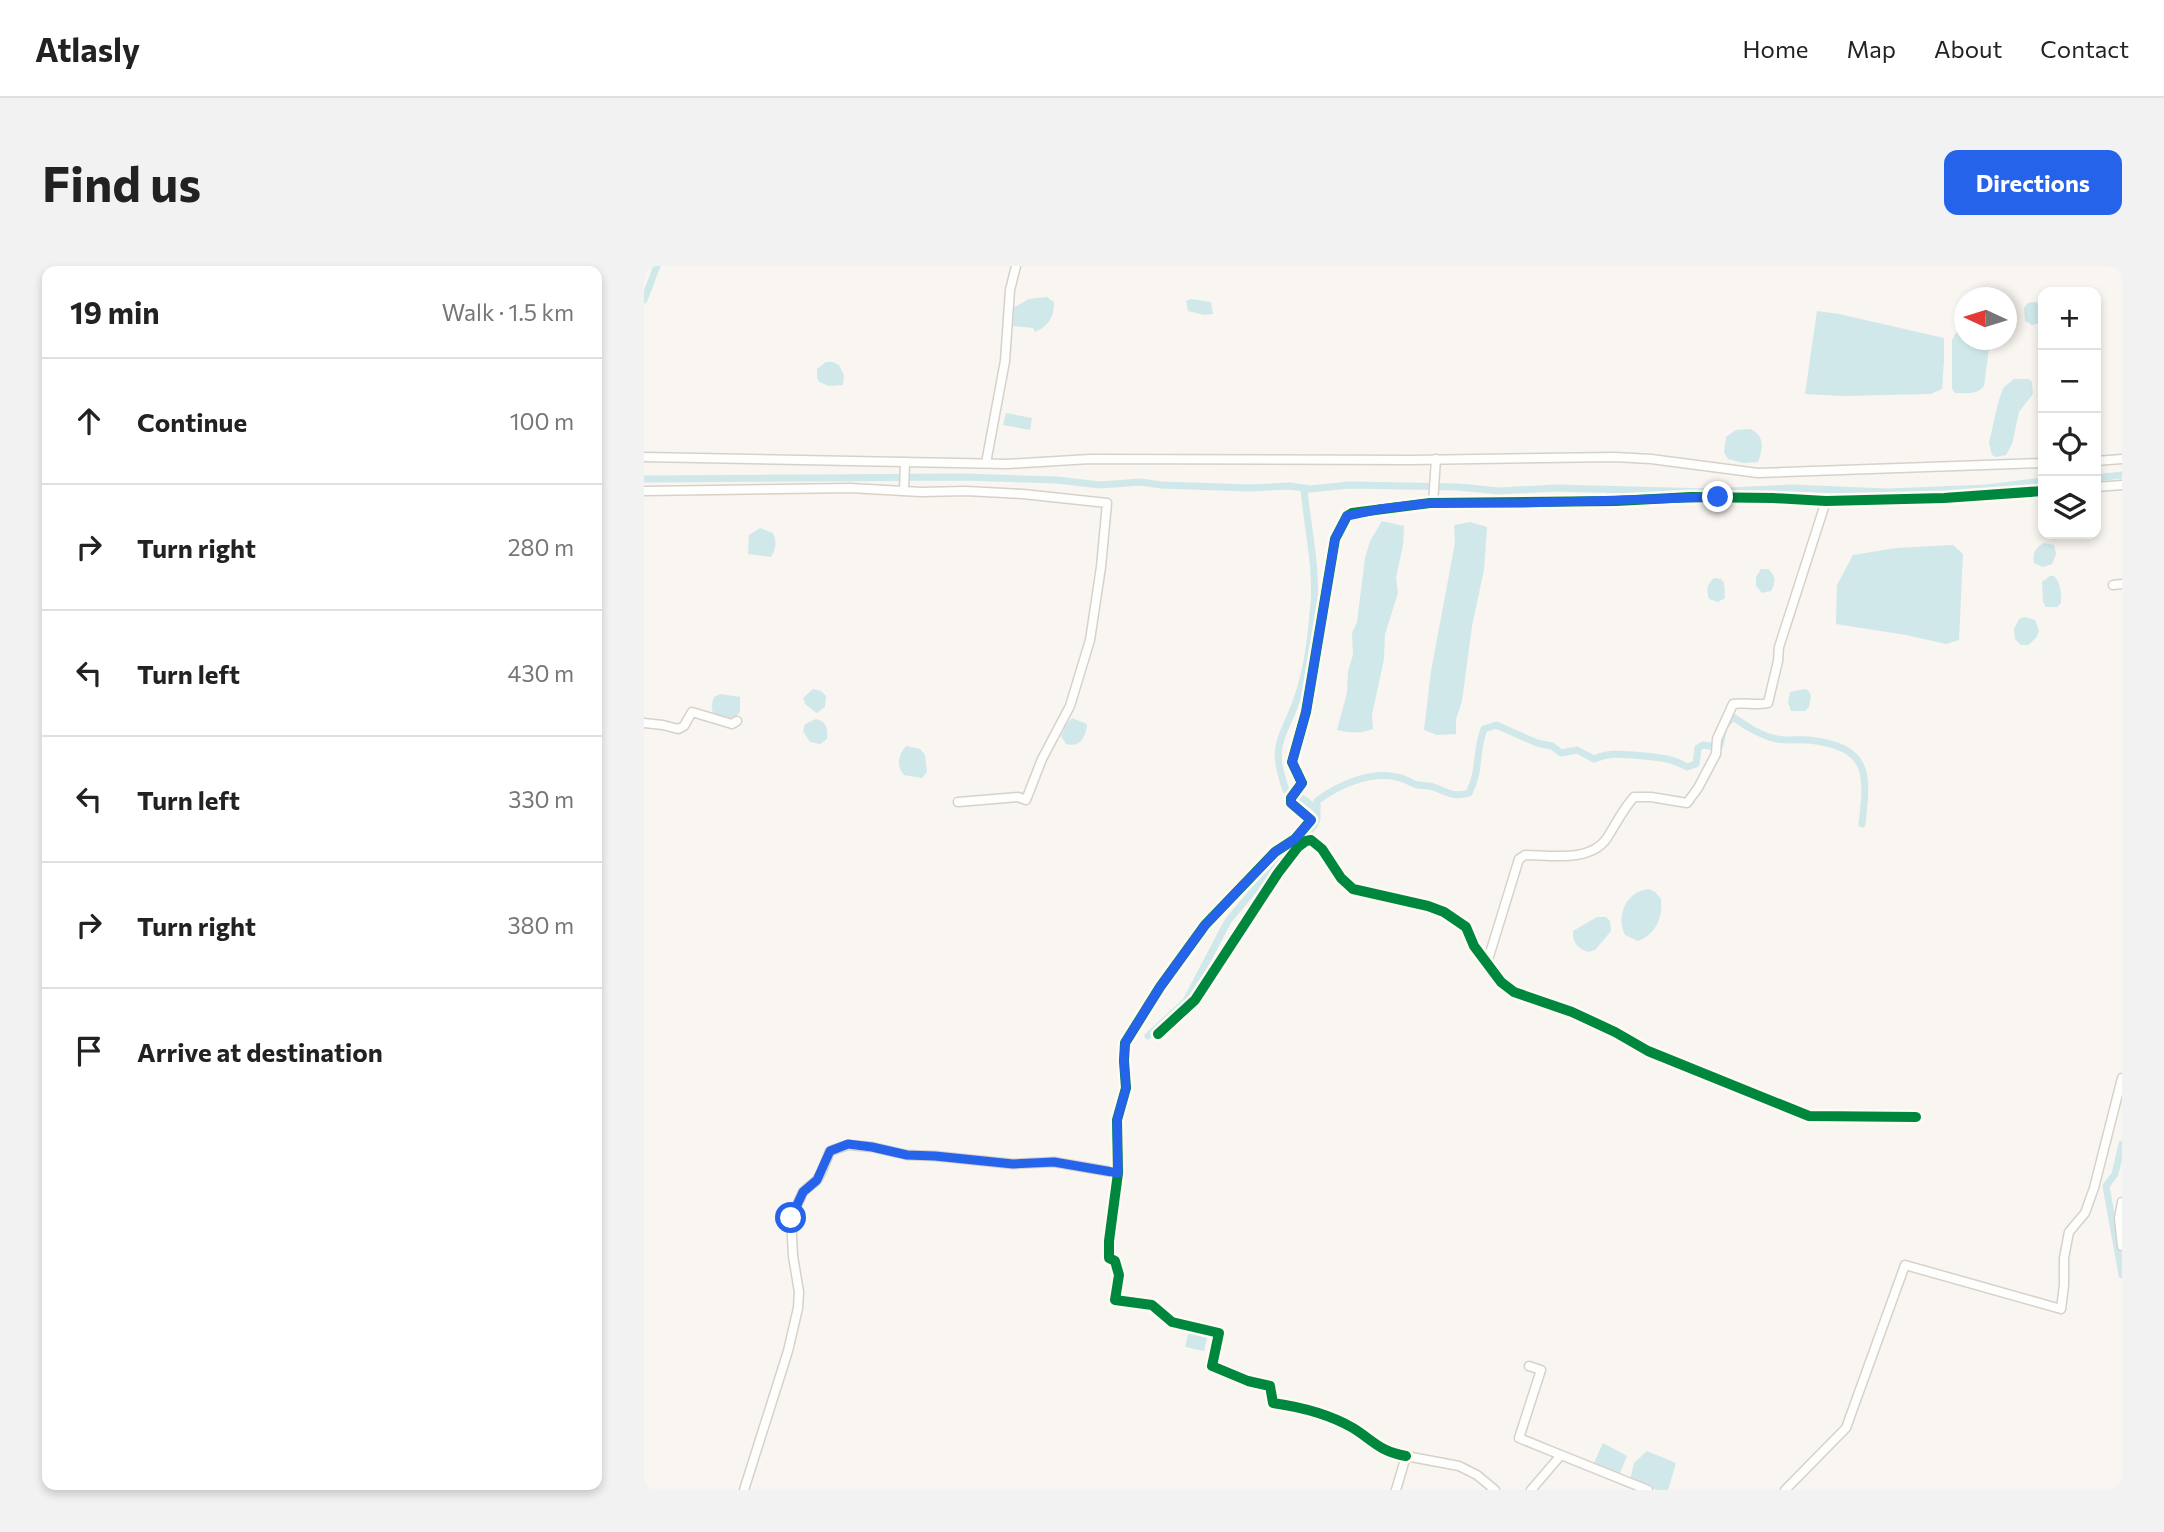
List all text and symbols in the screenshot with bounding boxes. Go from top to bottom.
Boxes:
text: Atlasly [35,28,140,69]
text: Home [1743,34,1809,63]
text: Map [1847,34,1896,63]
text: About [1934,34,2002,63]
text: Contact [2040,34,2129,63]
button: Directions [1944,150,2122,215]
text: Find us [42,152,201,212]
north arrow [1954,287,2017,350]
map controls [2038,287,2101,539]
button: + [2038,287,2101,350]
text: 19 min [70,293,160,330]
text: Walk · 1.5 km [442,298,574,326]
button: − [2038,350,2101,413]
icon: ahead [70,402,108,440]
text: Continue [137,406,247,437]
text: 100 m [510,407,574,435]
button: locate [2038,413,2101,476]
button: layers [2038,476,2101,539]
route end [1702,481,1733,512]
icon: right [70,528,108,566]
text: Turn right [137,532,256,563]
text: 280 m [508,533,574,561]
icon: left [70,654,108,692]
text: Turn left [137,658,240,689]
text: 430 m [508,659,574,687]
icon: left [70,780,108,818]
text: Turn left [137,784,240,815]
text: 330 m [508,785,574,813]
icon: right [70,906,108,944]
text: Turn right [137,910,256,941]
text: 380 m [507,911,574,939]
icon: arrive [70,1032,108,1070]
text: Arrive at destination [137,1036,383,1067]
route start [775,1202,806,1233]

